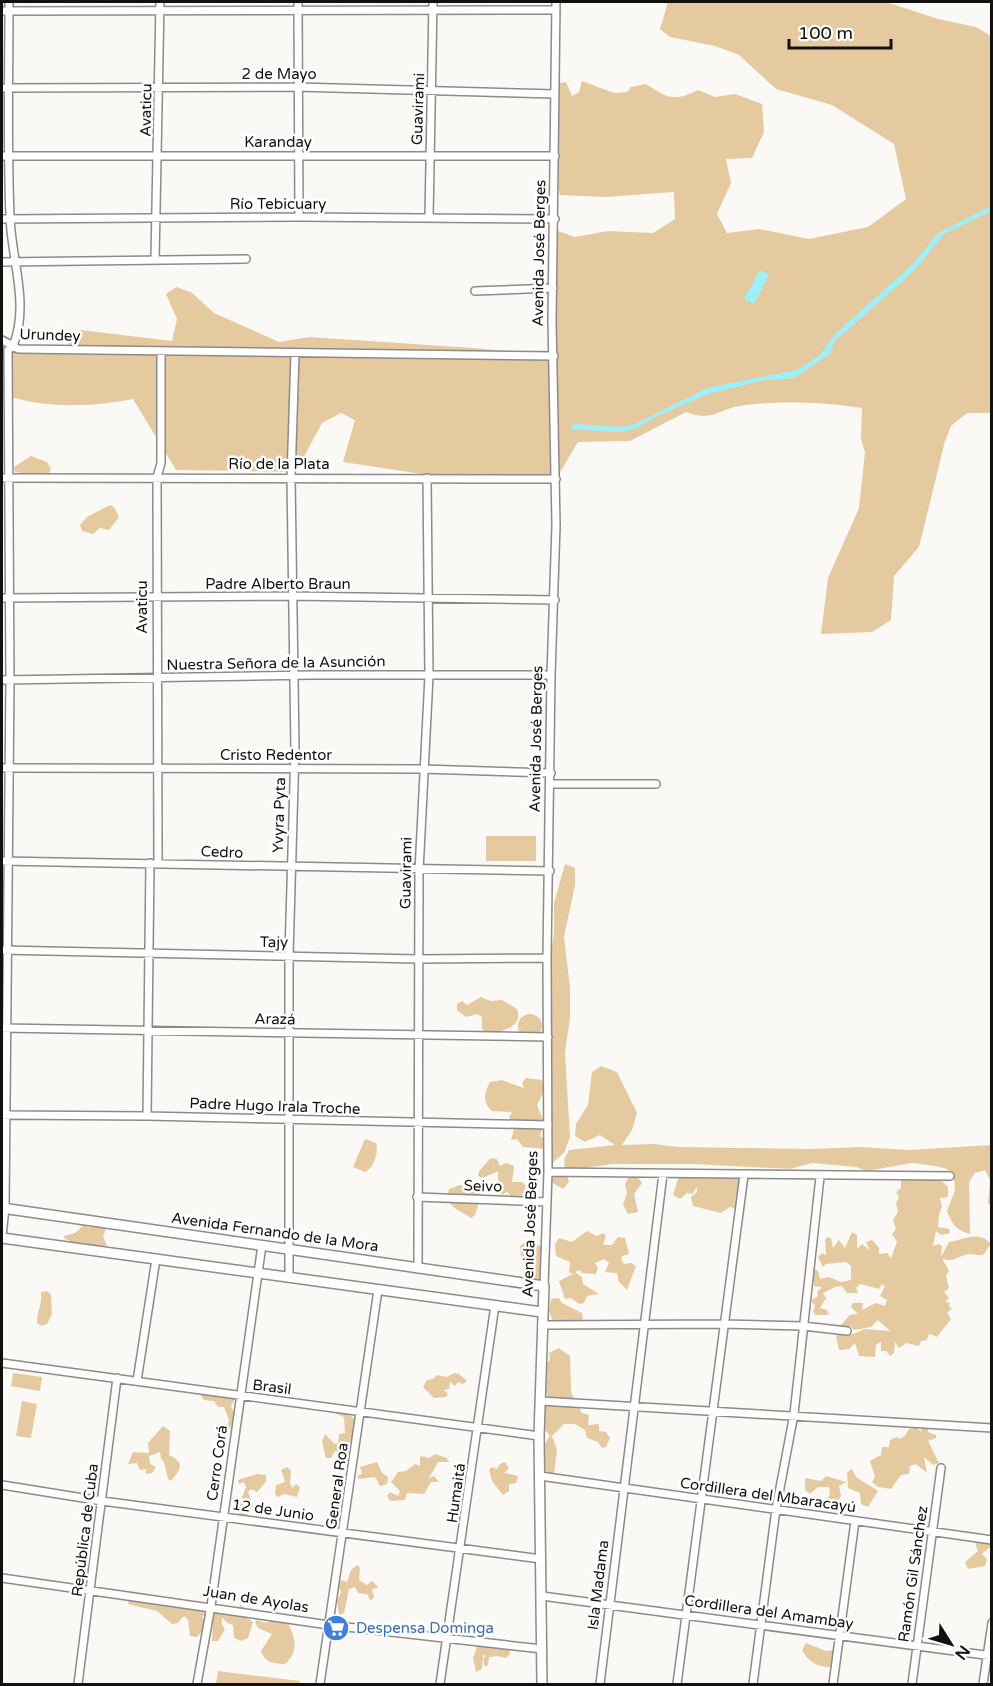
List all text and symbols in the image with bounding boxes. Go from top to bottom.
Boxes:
scale bar [789,12,891,50]
text: 100 m [798,22,853,44]
street label: 2 de Mayo [241,65,317,83]
street label: Guavirami [408,73,428,145]
street label: Avaticu [137,83,155,137]
street label: Karanday [244,133,312,151]
street label: Avenida José Berges [529,179,549,327]
street label: Río Tebicuary [230,195,326,213]
street label: Urundey [19,325,81,345]
street label: Río de la Plata [228,455,330,473]
street label: Padre Alberto Braun [205,575,351,593]
street label: Avaticu [133,580,151,634]
street label: Nuestra Señora de la Asunción [166,652,386,674]
street label: Avenida José Berges [526,665,546,813]
street label: Cristo Redentor [220,746,332,764]
street label: Yvyra Pyta [269,777,289,853]
street label: Guavirami [396,837,416,909]
street label: Cedro [200,842,244,862]
street label: Tajy [260,933,288,951]
street label: Arazá [254,1010,296,1028]
street label: Padre Hugo Irala Troche [189,1094,361,1118]
street label: Avenida José Berges [518,1150,542,1298]
street label: Seivo [463,1176,503,1196]
street label: Avenida Fernando de la Mora [170,1209,380,1255]
street label: Brasil [251,1376,293,1398]
street label: Cerro Corá [203,1424,231,1502]
street label: General Roa [322,1441,352,1531]
street label: República de Cuba [68,1462,102,1598]
street label: Humaitá [443,1462,469,1524]
street label: Cordillera del Mbaracayú [679,1474,857,1516]
street label: 12 de Junio [231,1495,315,1525]
street label: Ramón Gil Sánchez [895,1505,931,1643]
street label: Isla Madama [584,1539,612,1631]
street label: Juan de Ayolas [202,1582,310,1616]
street label: Cordillera del Amambay [683,1591,855,1633]
supermarket icon: Despensa Dominga [321,1613,351,1643]
north arrow [921,1614,981,1674]
place label: Despensa Dominga [356,1619,494,1637]
text: N [950,1641,974,1664]

